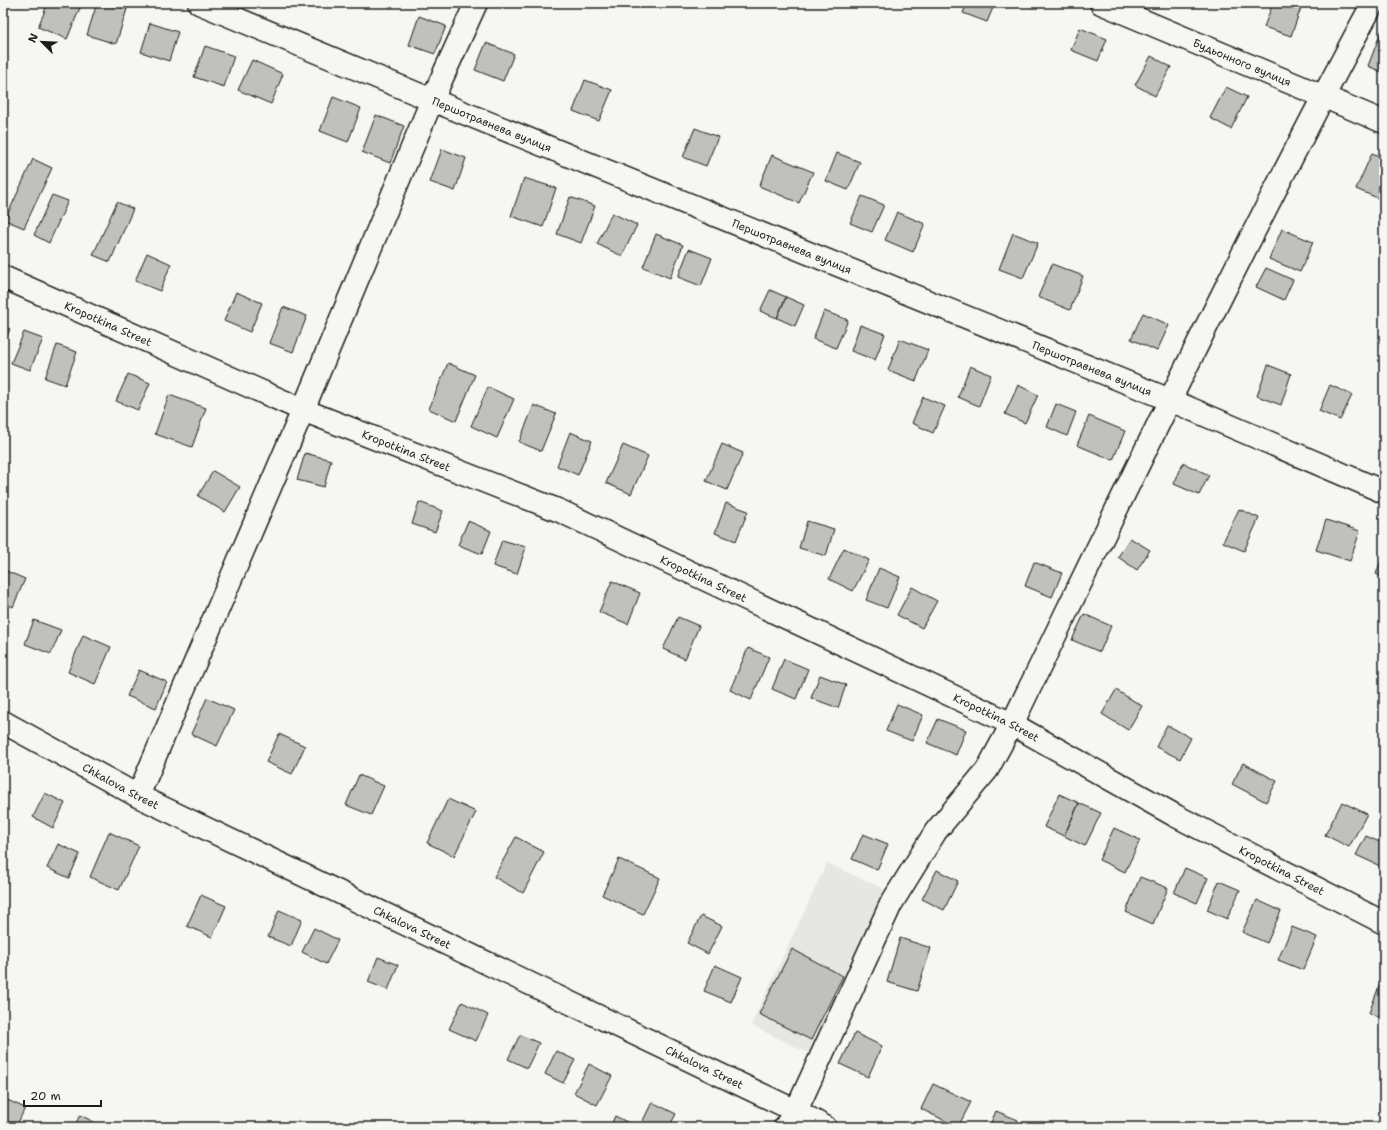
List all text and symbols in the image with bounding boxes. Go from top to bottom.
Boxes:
north arrow [22,22,62,62]
text: N [25,31,42,45]
street label: Будьонного вулиця [1190,35,1293,90]
street label: Першотравнева вулиця [430,94,554,156]
street label: Першотравнева вулиця [730,216,854,278]
street label: Kropotkina Street [62,298,154,350]
street label: Першотравнева вулиця [1030,338,1154,400]
street label: Kropotkina Street [359,427,453,475]
street label: Kropotkina Street [658,552,749,606]
street label: Kropotkina Street [951,690,1042,746]
street label: Chkalova Street [80,760,161,813]
street label: Kropotkina Street [1236,843,1327,899]
street label: Chkalova Street [371,903,454,953]
street label: Chkalova Street [663,1043,746,1093]
scale bar [24,1082,101,1108]
text: 20 m [30,1088,61,1104]

